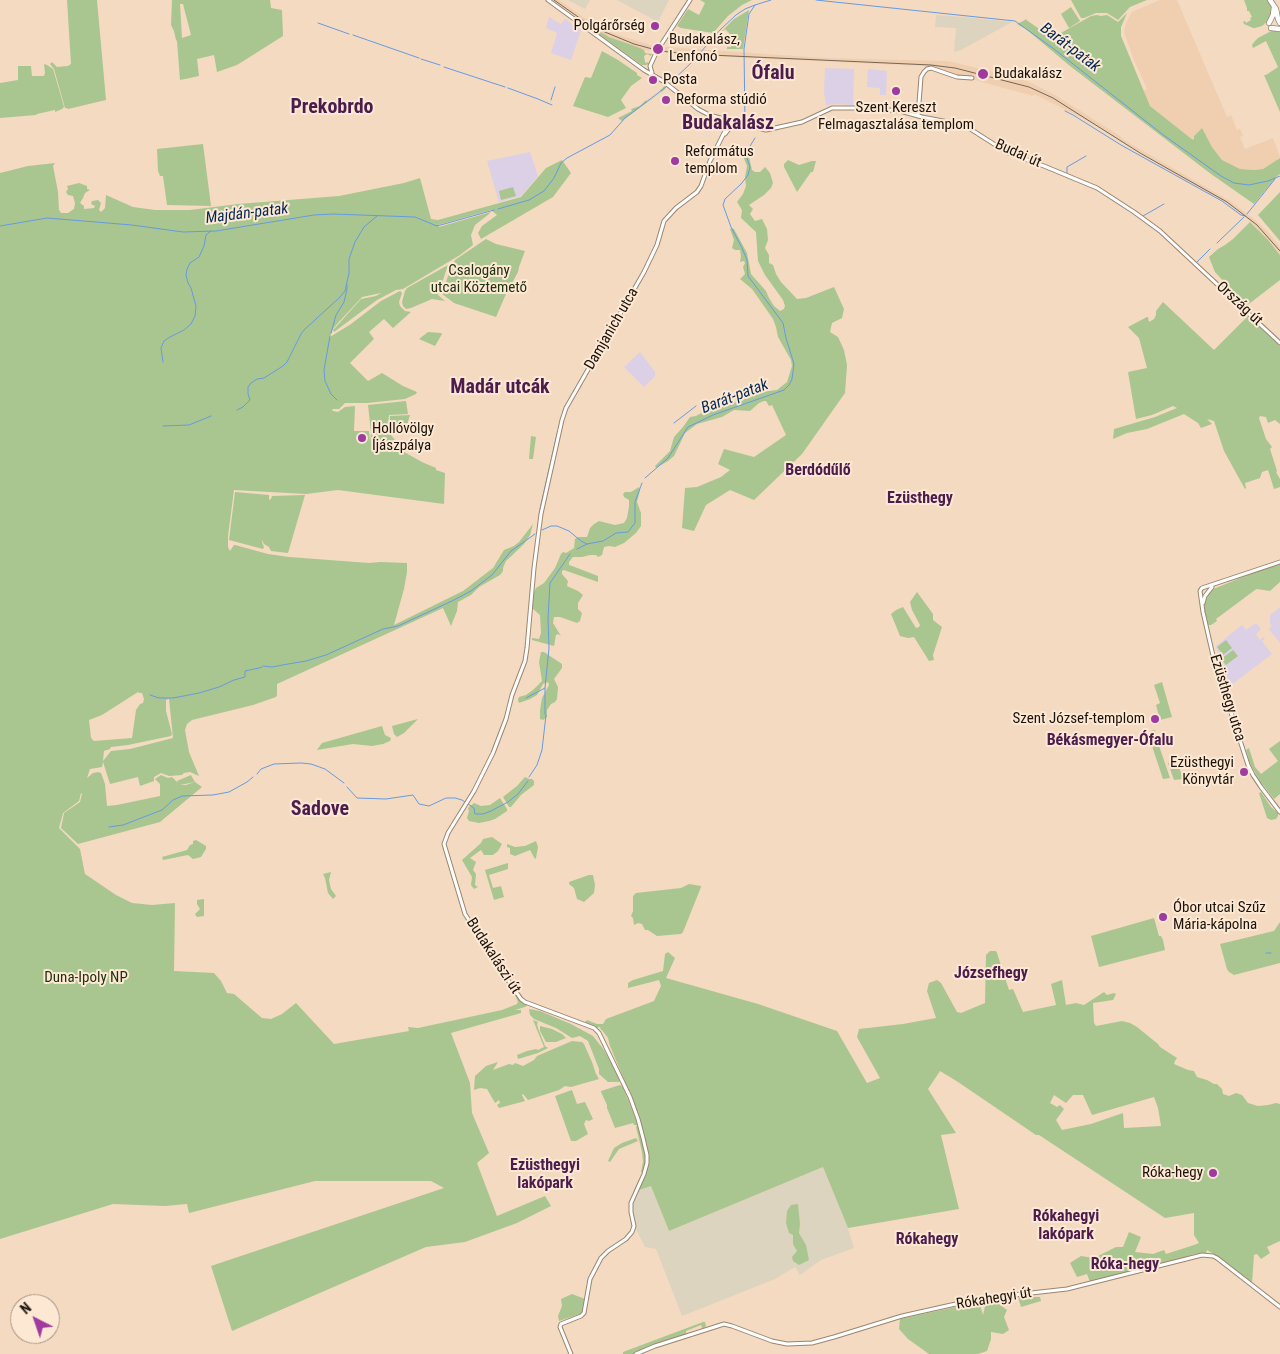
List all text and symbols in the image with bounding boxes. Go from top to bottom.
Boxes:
place label: Polgárőrség [573,17,645,35]
water label: Barát-patak [1036,19,1104,77]
marker: Polgárőrség [649,20,661,32]
place label: Budakalász, Lenfonó [669,31,740,66]
marker: Budakalász, Lenfonó [651,42,665,56]
district label: Ófalu [752,62,794,86]
place label: Budakalász [994,65,1062,83]
marker: Budakalász [976,67,990,81]
place label: Posta [663,71,697,89]
marker: Posta [647,74,659,86]
marker: Szent Kereszt Felmagasztalása templom [890,85,902,97]
place label: Reforma stúdió [676,91,767,109]
marker: Reforma stúdió [660,94,672,106]
district label: Prekobrdo [290,96,374,120]
place label: Szent Kereszt Felmagasztalása templom [818,99,974,134]
district label: Budakalász [682,112,774,136]
street label: Budai út [992,136,1044,172]
place label: Református templom [685,143,754,178]
marker: Református templom [669,155,681,167]
water label: Majdán-patak [205,199,289,229]
park label: Csalogány utcai Köztemető [431,262,527,297]
street label: Ország út [1212,278,1266,330]
street label: Damjanich utca [581,285,643,373]
water label: Barát-patak [699,375,771,419]
district label: Madár utcák [450,376,550,400]
place label: Hollóvölgy Íjászpálya [372,420,434,455]
marker: Hollóvölgy Íjászpálya [356,432,368,444]
district label: Berdódűlő [785,461,851,481]
district label: Ezüsthegy [887,489,953,509]
street label: Ezüsthegy utca [1205,652,1249,744]
place label: Szent József-templom [1013,710,1145,728]
marker: Szent József-templom [1149,713,1161,725]
district label: Békásmegyer-Ófalu [1047,731,1173,751]
place label: Ezüsthegyi Könyvtár [1170,754,1234,789]
marker: Ezüsthegyi Könyvtár [1238,766,1250,778]
district label: Sadove [291,798,349,822]
place label: Óbor utcai Szűz Mária-kápolna [1173,899,1266,934]
marker: Óbor utcai Szűz Mária-kápolna [1157,911,1169,923]
street label: Budakalászi út [462,915,524,997]
district label: Józsefhegy [954,964,1028,984]
park label: Duna-Ipoly NP [44,969,128,987]
district label: Ezüsthegyi lakópark [510,1156,580,1194]
place label: Róka-hegy [1142,1164,1203,1182]
marker: Róka-hegy [1207,1167,1219,1179]
district label: Rókahegyi lakópark [1033,1207,1099,1245]
district label: Rókahegy [896,1230,958,1250]
district label: Róka-hegy [1091,1255,1159,1275]
street label: Rókahegyi út [955,1284,1033,1314]
north arrow [10,1294,60,1344]
text: N [17,1300,34,1317]

